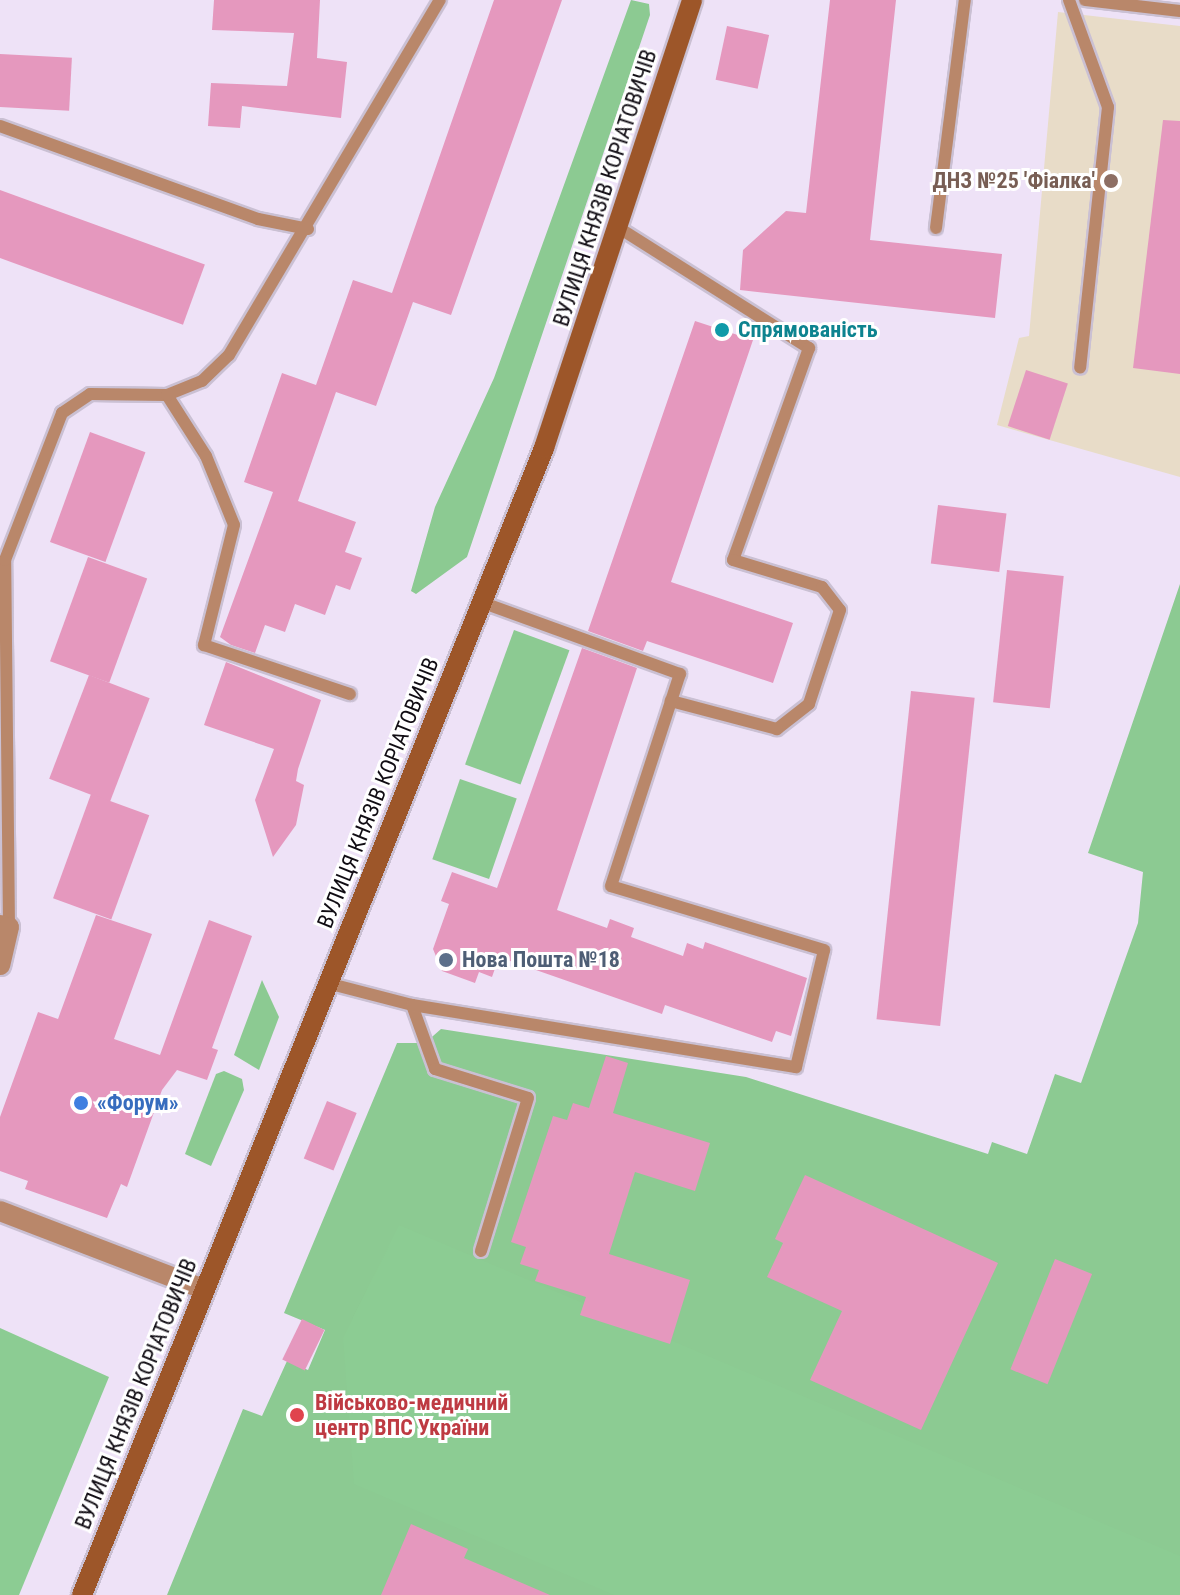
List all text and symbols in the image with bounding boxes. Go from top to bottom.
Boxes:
street label: ВУЛИЦЯ КНЯЗІВ КОРІАТОВИЧІВ [548,46,662,330]
place label: ДНЗ №25 'Фіалка' [932,168,1095,194]
marker: ДНЗ №25 'Фіалка' [1102,172,1120,190]
place label: Спрямованість [738,317,878,343]
marker: Спрямованість [713,321,731,339]
street label: ВУЛИЦЯ КНЯЗІВ КОРІАТОВИЧІВ [312,654,444,932]
place label: Нова Пошта №18 [462,947,620,973]
marker: Нова Пошта №18 [437,951,455,969]
place label: «Форум» [97,1090,179,1116]
marker: «Форум» [72,1094,90,1112]
street label: ВУЛИЦЯ КНЯЗІВ КОРІАТОВИЧІВ [70,1255,202,1533]
place label: Військово-медичний центр ВПС України [315,1389,508,1440]
marker: Військово-медичний центр ВПС України [286,1404,308,1426]

